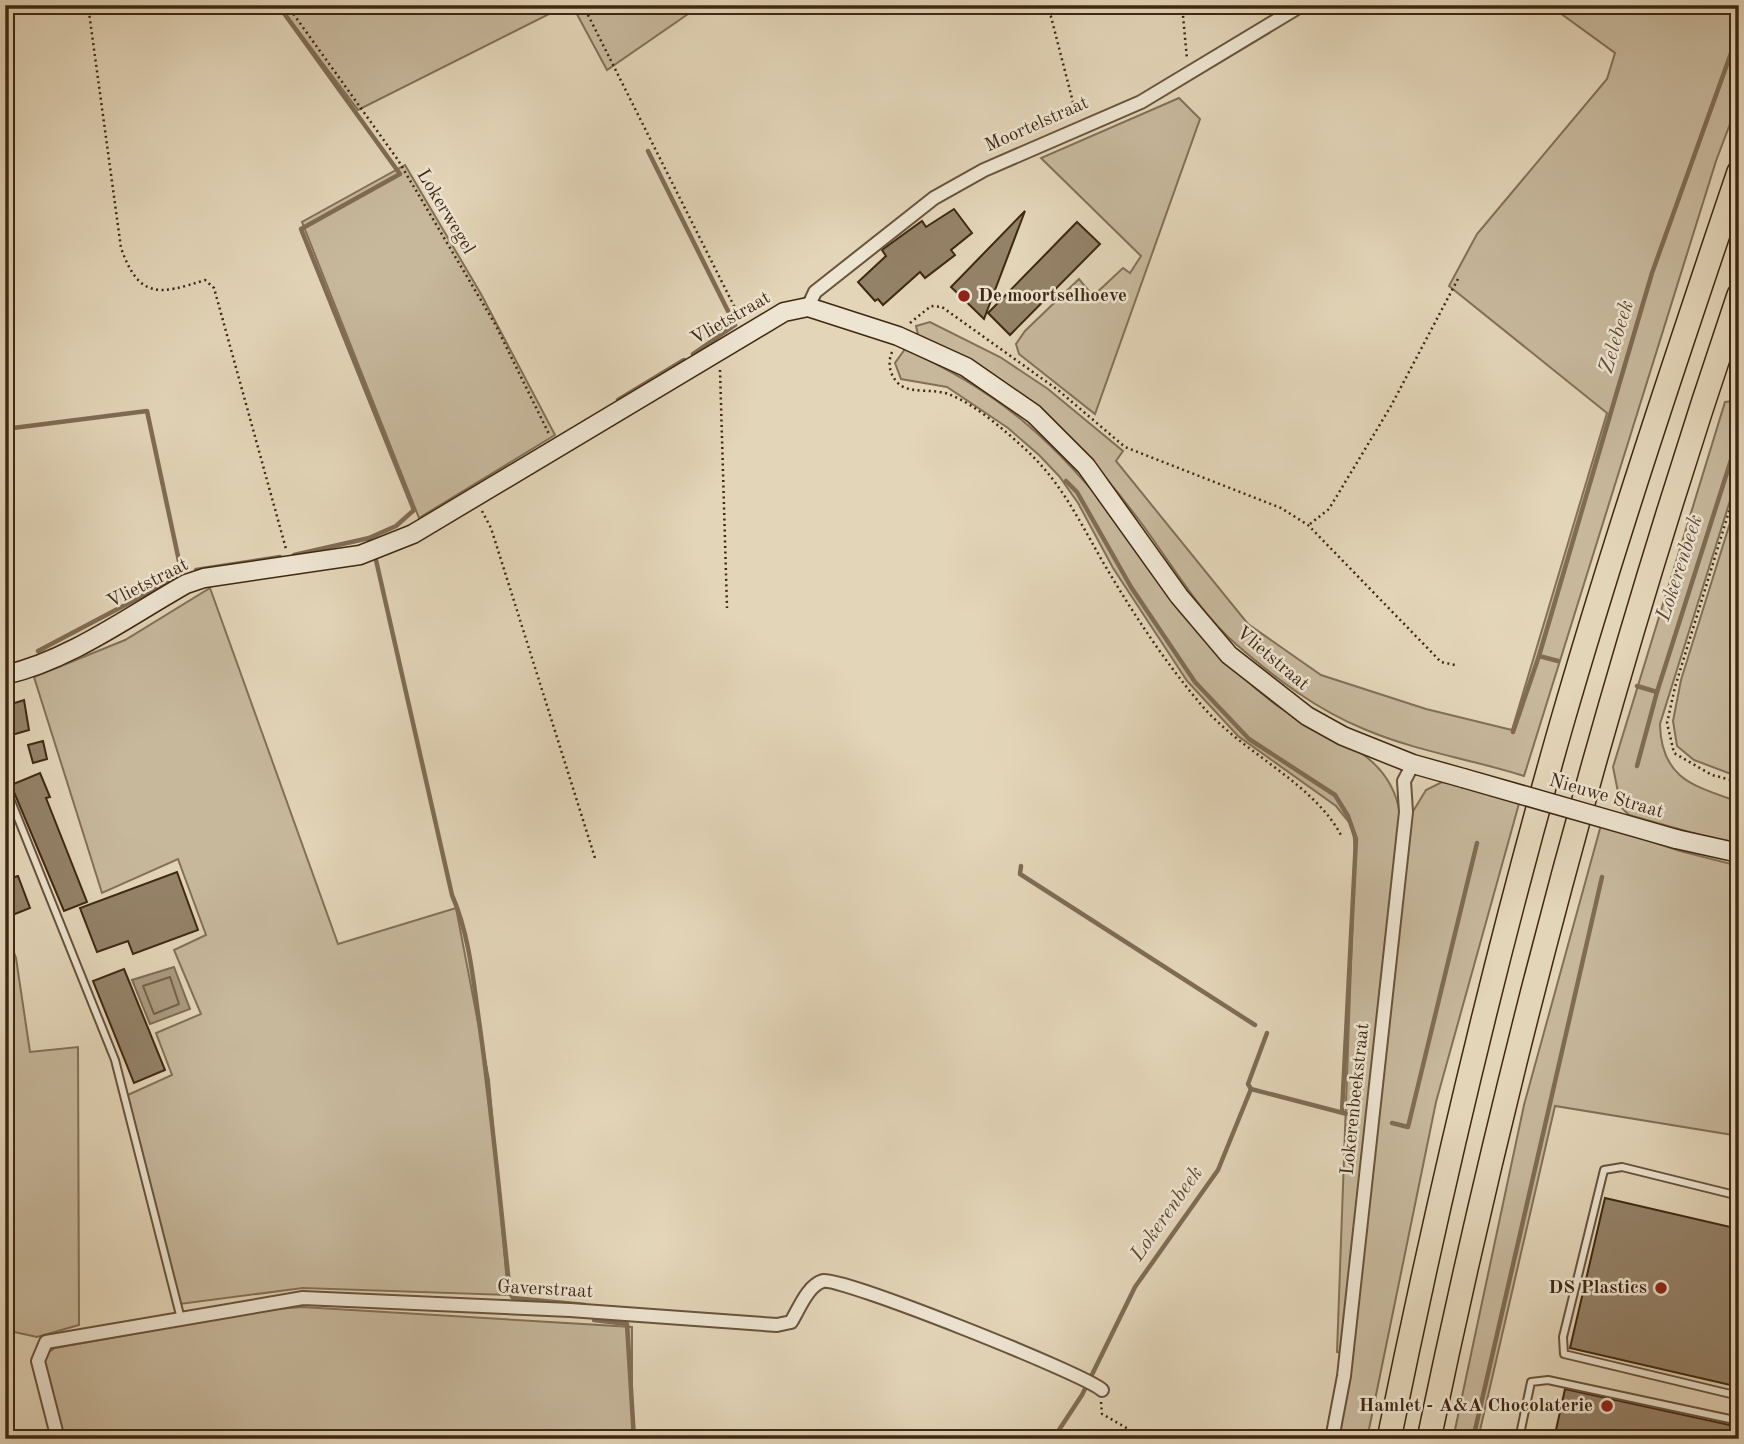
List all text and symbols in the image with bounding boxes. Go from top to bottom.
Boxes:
street label: Moortelstraat [982,94,1092,156]
street label: Lokerwegel [412,166,478,258]
place label: De moortselhoeve [978,287,1127,306]
marker: De moortselhoeve [956,288,972,304]
street label: Vlietstraat [688,289,774,349]
water label: Zelebeek [1596,298,1638,376]
water label: Lokerenbeek [1653,512,1707,625]
street label: Vlietstraat [104,555,192,613]
street label: Vlietstraat [1232,623,1312,695]
street label: Nieuwe Straat [1547,772,1665,822]
street label: Lokerenbeekstraat [1339,1022,1373,1176]
water label: Lokerenbeek [1126,1163,1207,1266]
street label: Gaverstraat [496,1278,594,1302]
place label: DS Plastics [1548,1279,1647,1298]
marker: DS Plastics [1653,1280,1669,1296]
place label: Hamlet - A&A Chocolaterie [1359,1397,1593,1416]
marker: Hamlet - A&A Chocolaterie [1599,1398,1615,1414]

